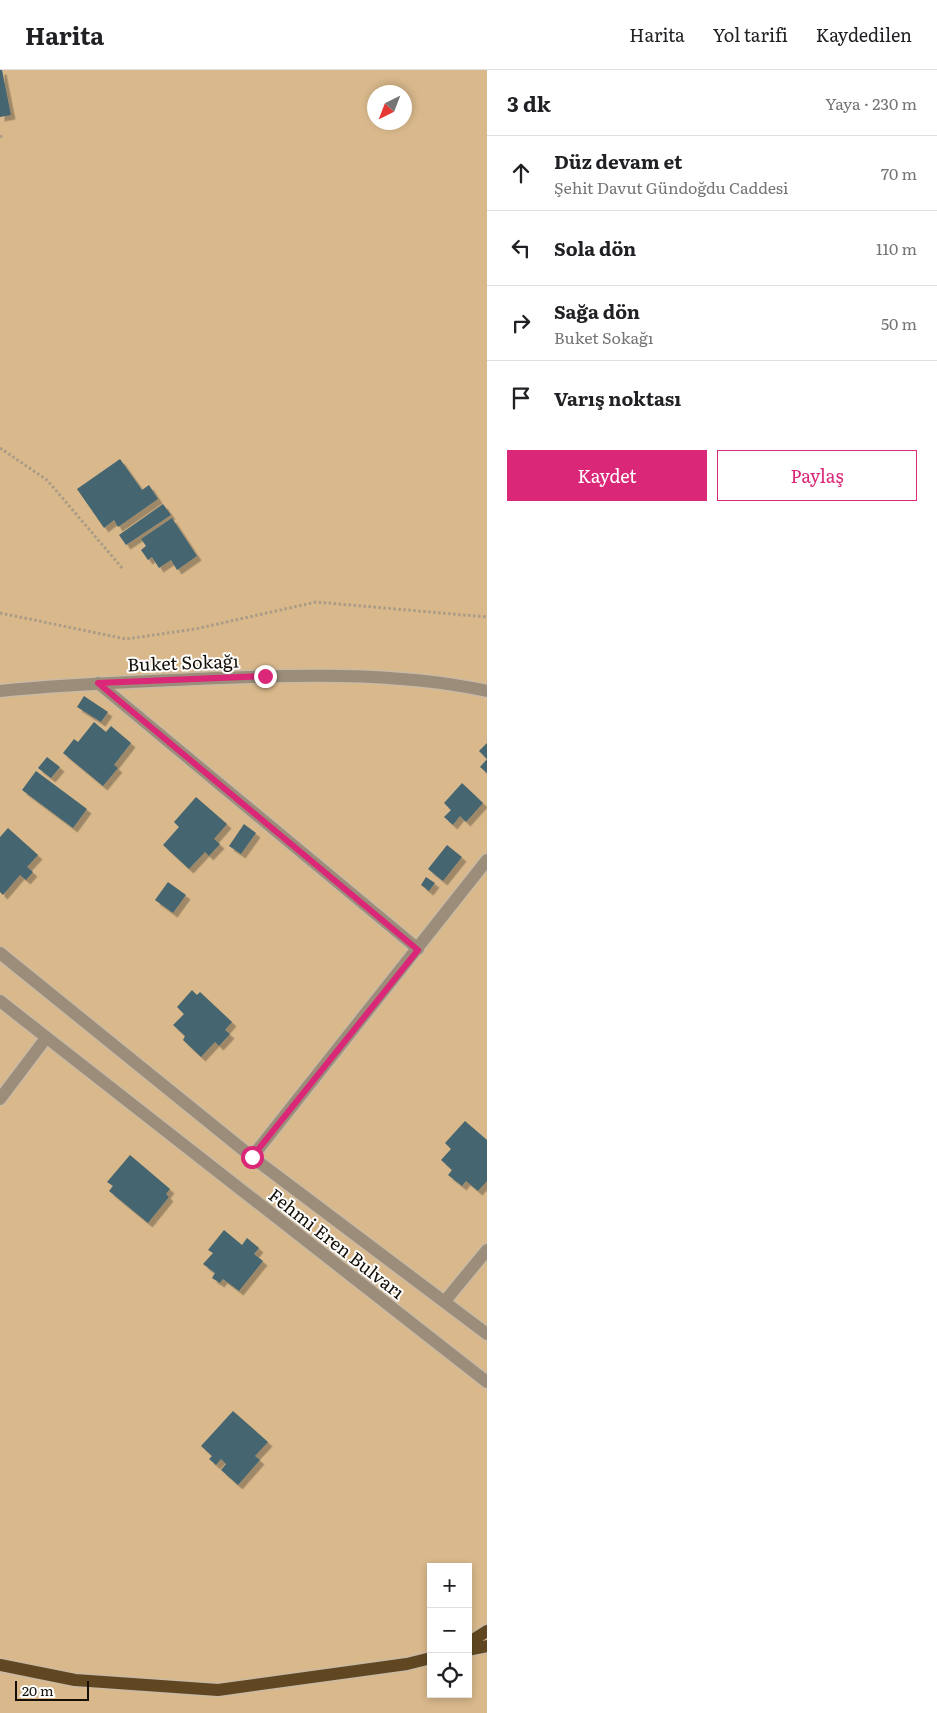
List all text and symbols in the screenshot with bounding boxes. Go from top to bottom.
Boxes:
text: Harita [25,17,104,52]
text: Harita [629,21,685,48]
text: Yol tarifi [713,21,788,48]
text: Kaydedilen [816,21,912,48]
north arrow [367,85,412,130]
text: 3 dk [507,87,551,118]
text: Yaya · 230 m [825,91,917,115]
text: Düz devam et [554,147,682,175]
icon: ahead [507,159,535,187]
text: 70 m [881,161,917,185]
text: Şehit Davut Gündoğdu Caddesi [554,175,788,199]
icon: left [507,234,535,262]
text: Sola dön [554,234,636,262]
text: 110 m [876,236,917,260]
text: Sağa dön [554,297,640,325]
icon: right [507,309,535,337]
text: 50 m [881,311,917,335]
text: Buket Sokağı [554,325,653,349]
icon: arrive [507,384,535,412]
text: Varış noktası [554,384,681,412]
button: Kaydet [507,450,707,501]
button: Paylaş [717,450,917,501]
street label: Buket Sokağı [127,647,239,677]
route end [254,665,277,688]
route start [241,1146,264,1169]
street label: Fehmi Eren Bulvarı [263,1181,411,1305]
map controls [427,1563,472,1698]
button: + [427,1563,472,1608]
button: − [427,1608,472,1653]
button: locate [427,1653,472,1698]
scale bar [15,1678,89,1701]
text: 20 m [22,1680,54,1700]

